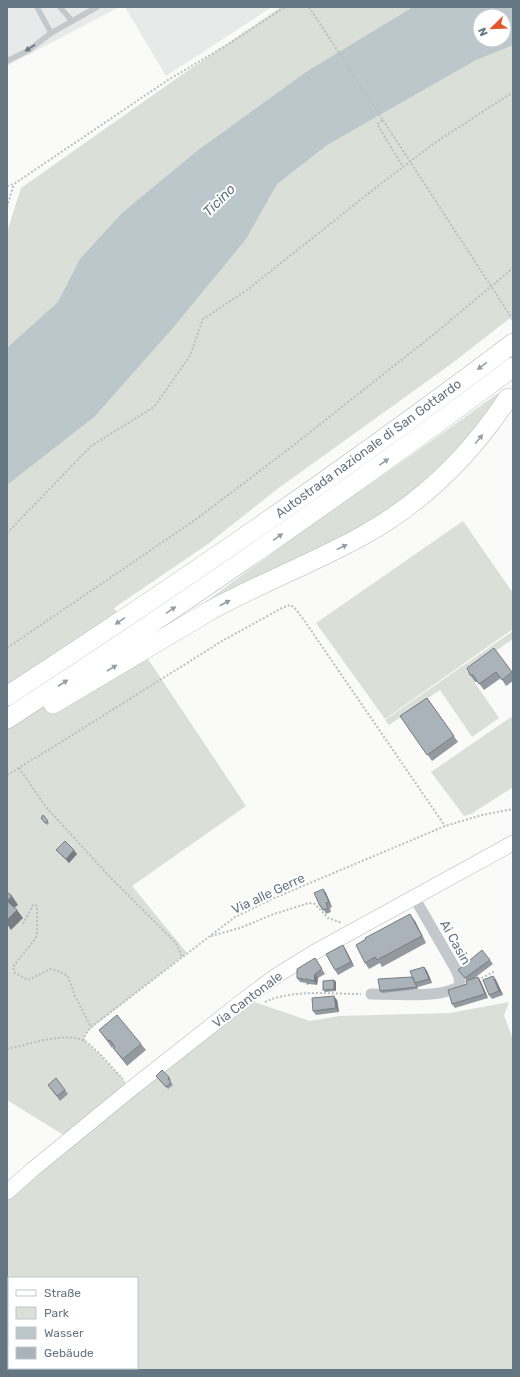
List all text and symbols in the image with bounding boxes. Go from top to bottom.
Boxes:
north arrow [472,8,512,48]
text: N [476,25,491,38]
one-way arrow [24,44,35,52]
water label: Ticino [200,181,239,220]
one-way arrow [477,362,487,370]
street label: Autostrada nazionale di San Gottardo [273,376,464,521]
one-way arrow [474,434,483,444]
one-way arrow [379,458,390,466]
one-way arrow [273,533,284,541]
one-way arrow [336,544,348,550]
one-way arrow [219,599,230,606]
one-way arrow [165,607,177,614]
one-way arrow [115,617,126,625]
one-way arrow [106,665,118,672]
one-way arrow [57,679,69,686]
street label: Via alle Gerre [229,870,307,917]
street label: Ai Casin [437,917,474,967]
street label: Via Cantonale [209,968,285,1031]
legend [8,1277,138,1369]
text: Straße [44,1286,81,1300]
text: Park [44,1306,70,1320]
text: Wasser [44,1326,84,1340]
text: Gebäude [44,1346,94,1360]

